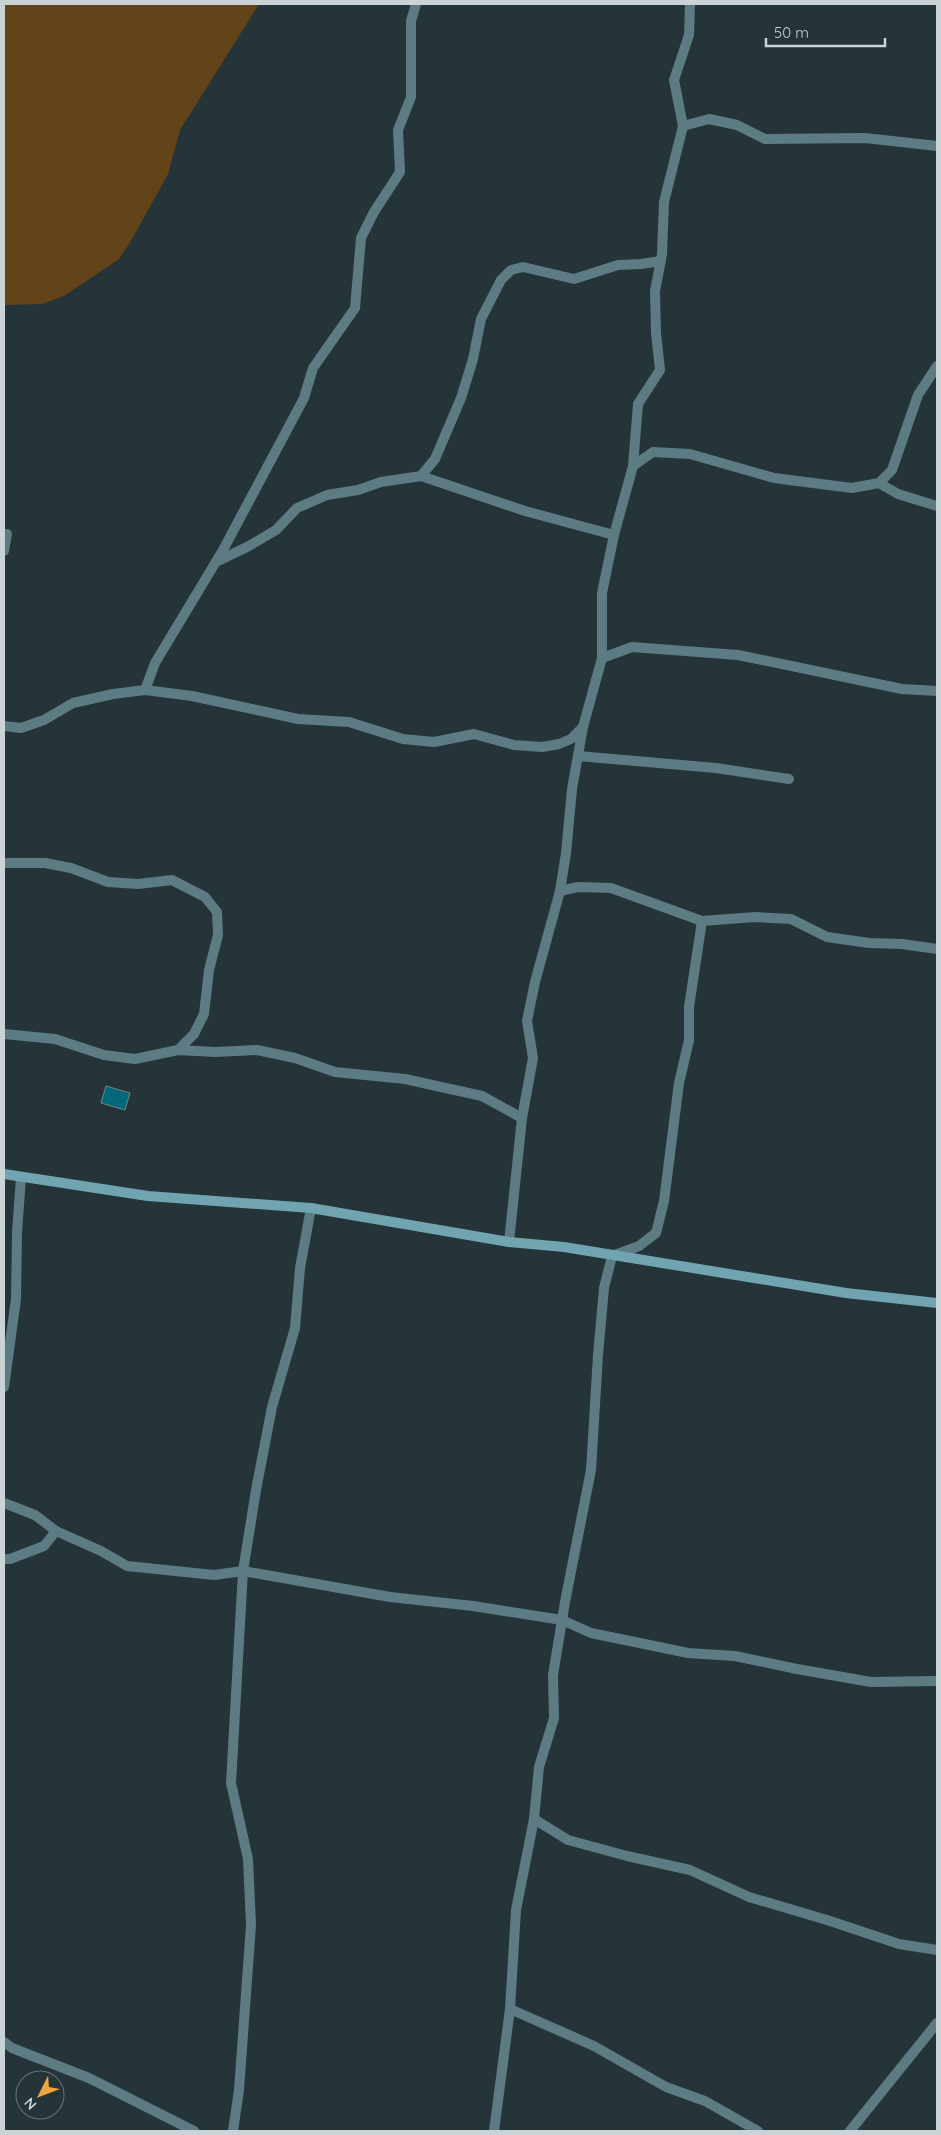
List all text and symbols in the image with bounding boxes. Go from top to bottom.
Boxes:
scale bar [766,15,885,47]
text: 50 m [774,23,809,42]
north arrow [15,2070,65,2120]
text: N [20,2094,40,2114]

